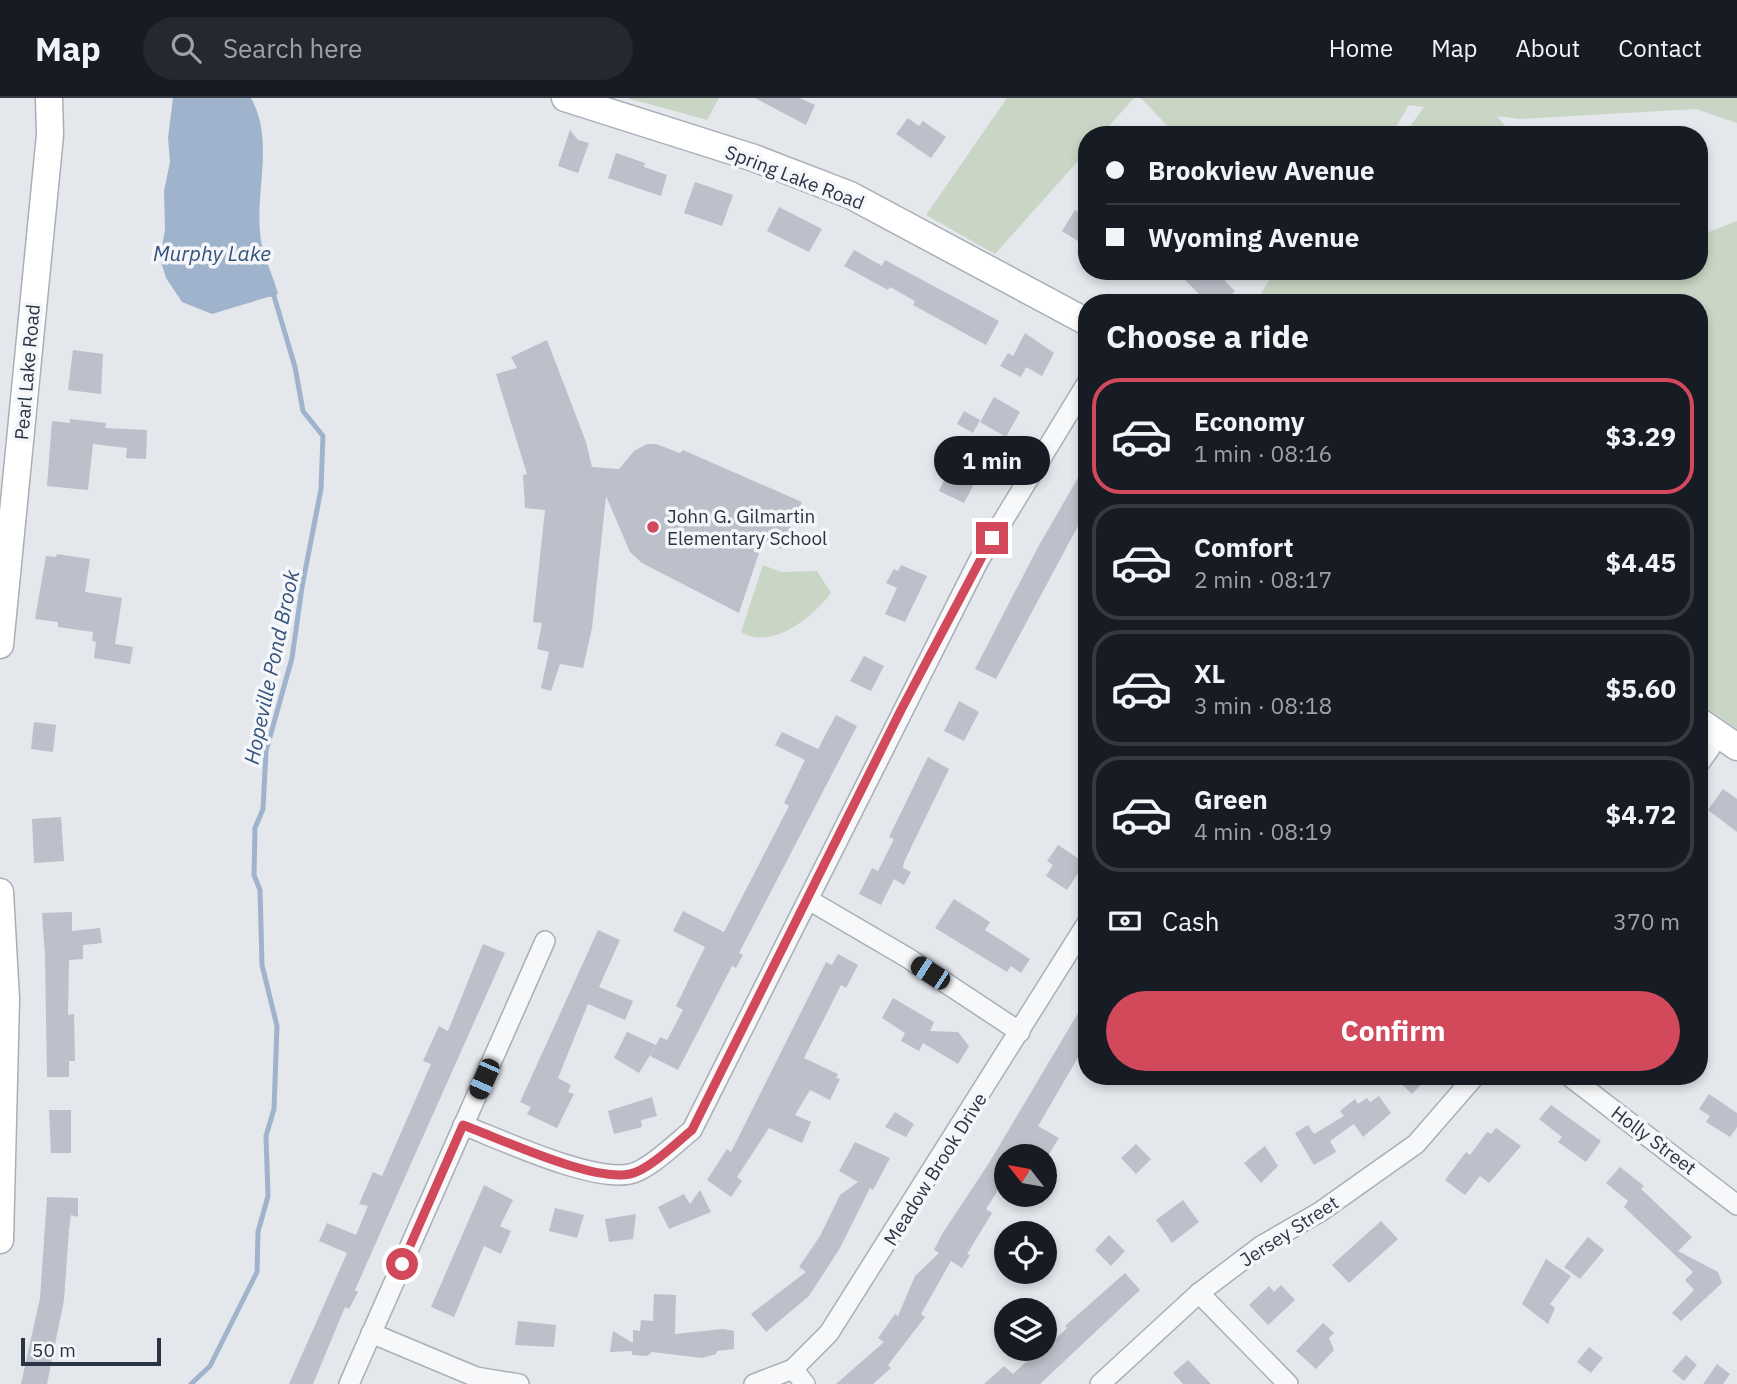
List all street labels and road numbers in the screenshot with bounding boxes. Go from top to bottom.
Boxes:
street label: Spring Lake Road [722,139,868,215]
street label: Pearl Lake Road [9,303,45,441]
street label: Meadow Brook Drive [878,1088,992,1250]
street label: Holly Street [1607,1100,1701,1180]
street label: Jersey Street [1235,1190,1343,1272]

